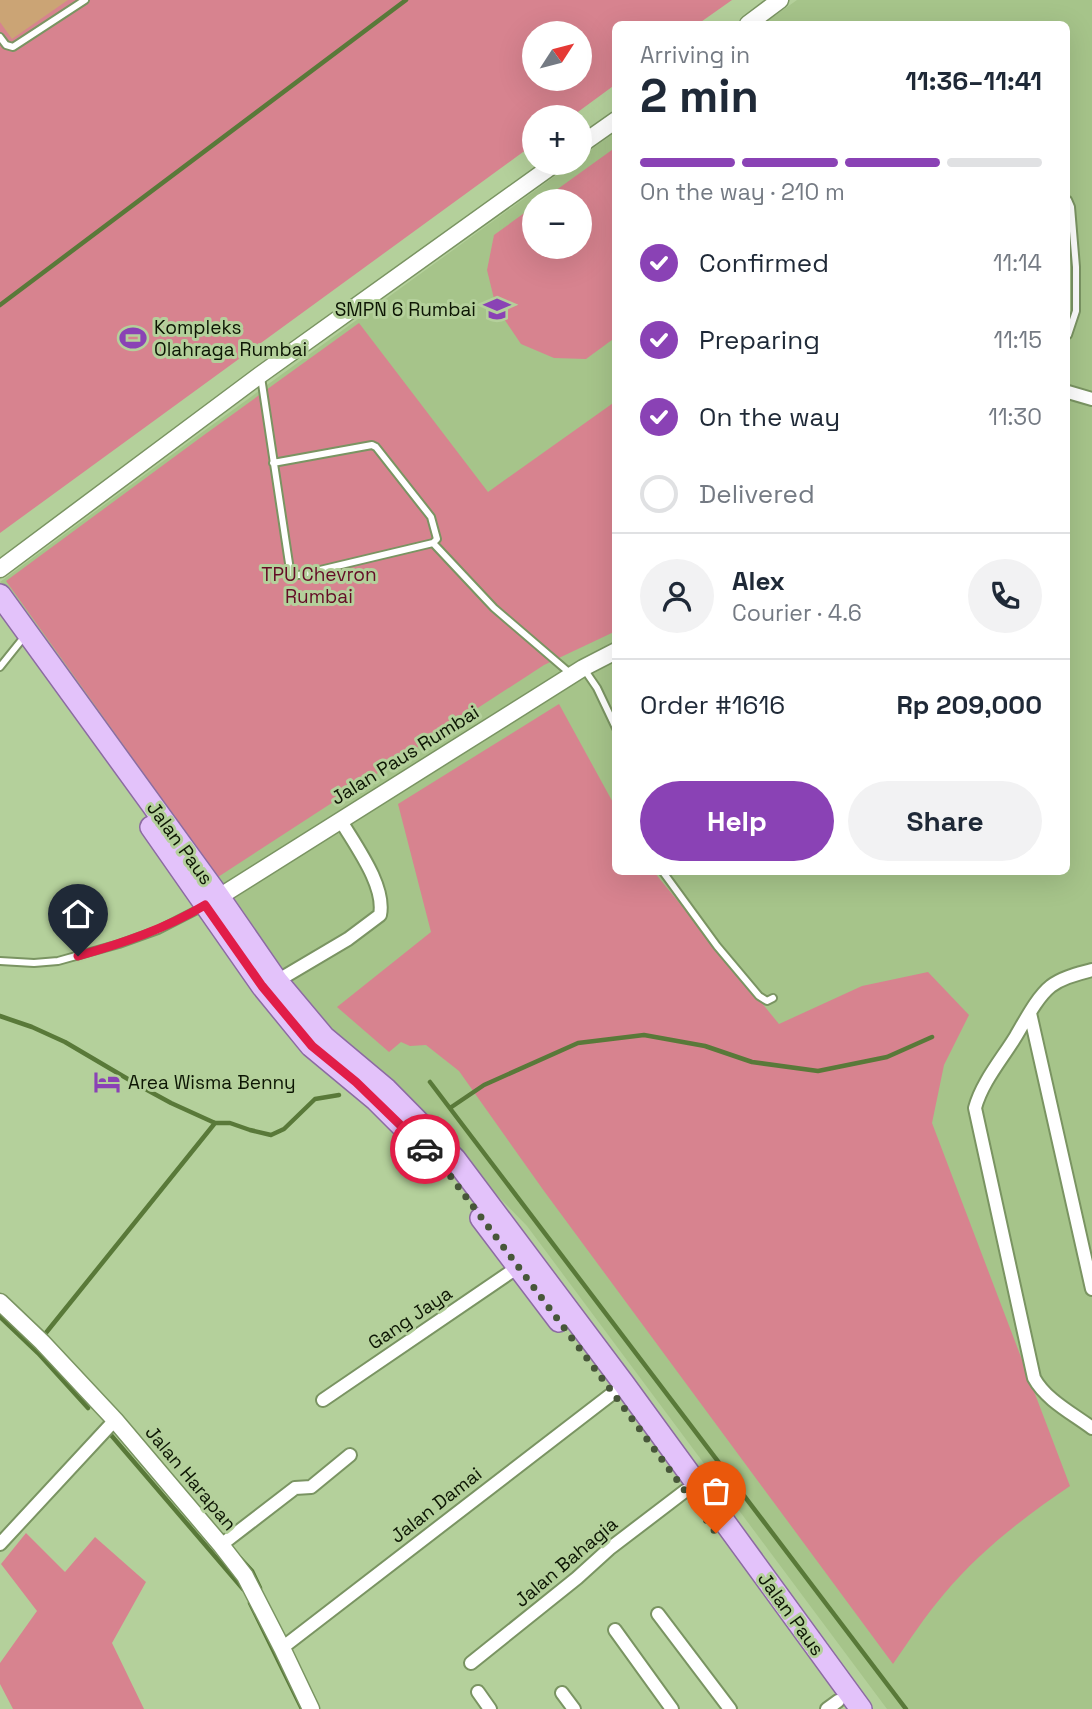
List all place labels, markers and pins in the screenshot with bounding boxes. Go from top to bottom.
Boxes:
school or university icon: SMPN 6 Rumbai [482,294,512,324]
place label: SMPN 6 Rumbai [335,297,476,322]
place label: Kompleks Olahraga Rumbai [154,315,307,362]
sports icon: Kompleks Olahraga Rumbai [118,323,148,353]
pin [48,884,108,956]
hotel icon: Area Wisma Benny [92,1067,122,1097]
place label: Area Wisma Benny [128,1070,296,1095]
pin [686,1461,746,1533]

